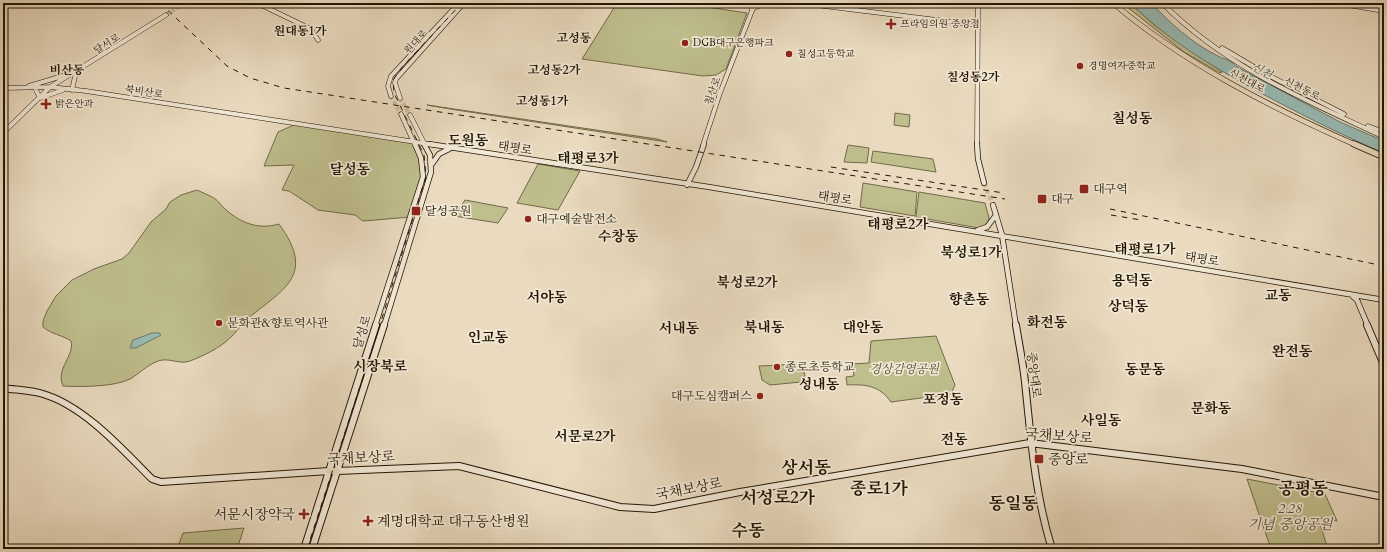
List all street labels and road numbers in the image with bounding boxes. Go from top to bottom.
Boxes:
street label: 원대로 [401,26,431,57]
street label: 달서로 [91,30,123,58]
street label: 신천대로 [1227,66,1268,96]
street label: 신천동로 [1282,74,1323,104]
street label: 침산로 [702,75,724,107]
street label: 북비산로 [124,82,165,102]
street label: 태평로 [497,137,534,159]
street label: 태평로 [817,187,854,209]
street label: 태평로 [1184,248,1221,270]
street label: 달성로 [349,313,375,351]
street label: 중앙대로 [1023,351,1045,399]
street label: 국채보상로 [1025,424,1094,448]
street label: 국채보상로 [327,447,396,469]
street label: 국채보상로 [654,473,724,505]

